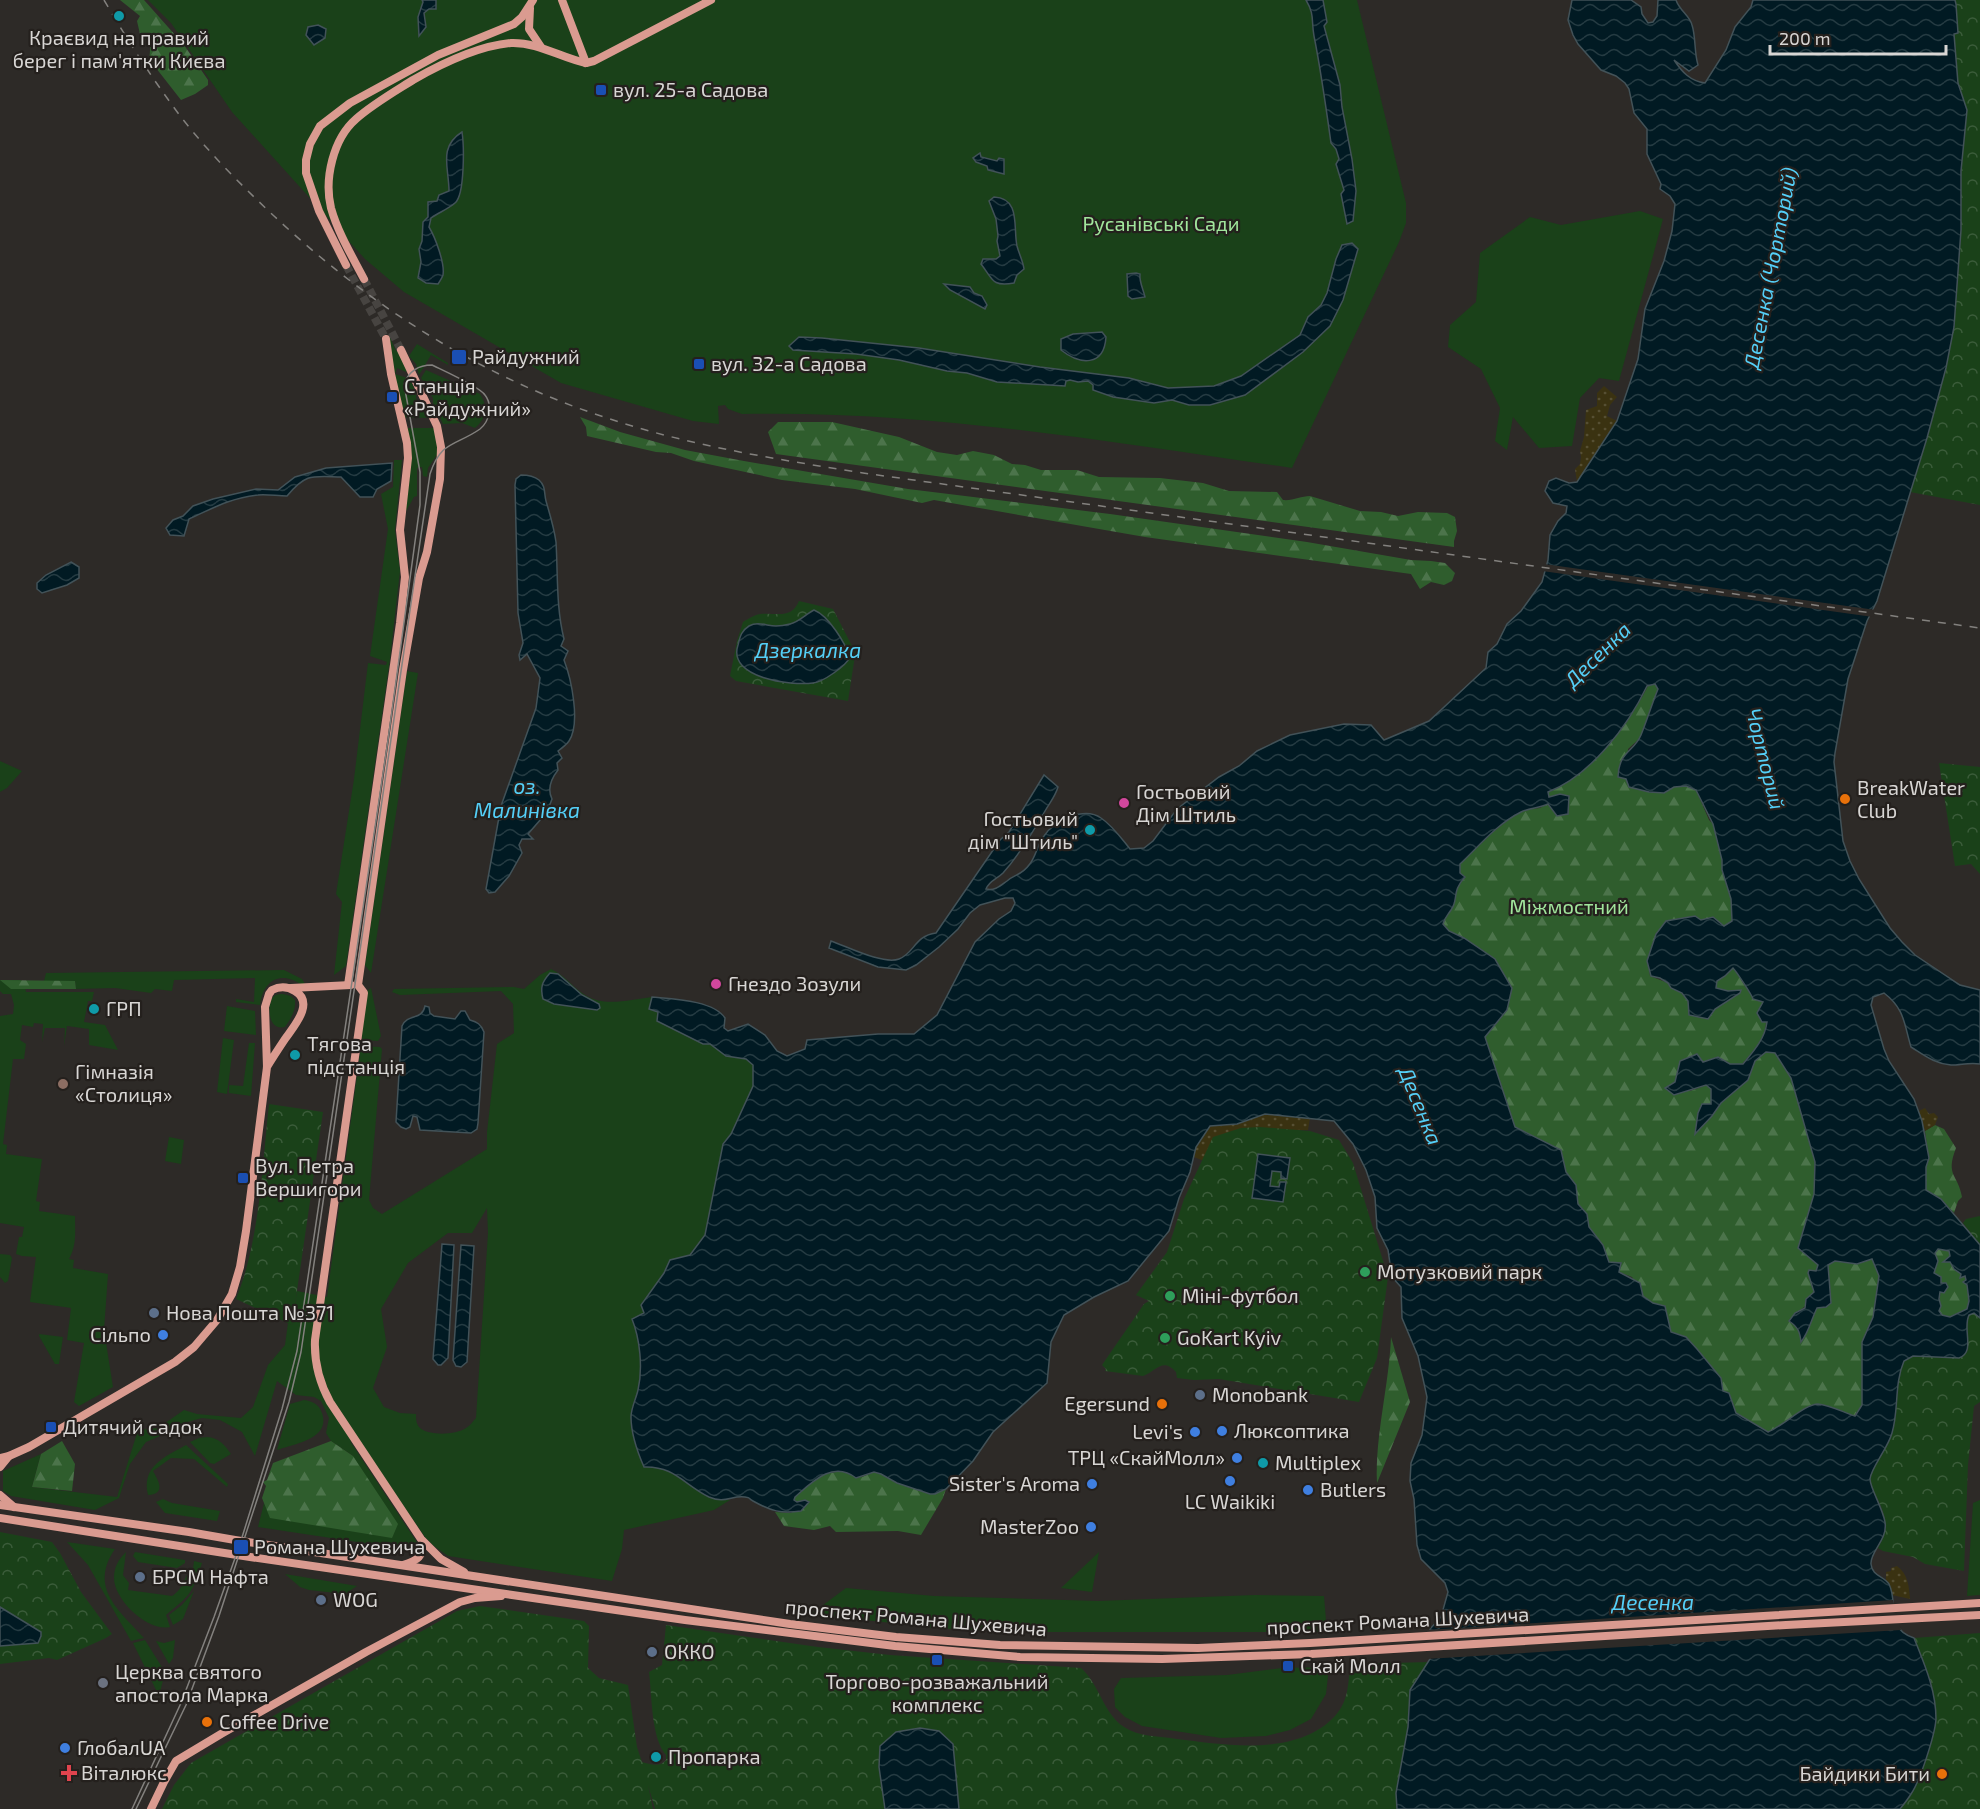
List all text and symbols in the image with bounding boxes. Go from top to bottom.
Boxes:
marker: Краєвид на правий берег і пам'ятки Києва [112,9,126,23]
scale bar [1770,18,1946,56]
place label: Краєвид на правий берег і пам'ятки Києва [13,25,225,72]
text: 200 m [1779,27,1831,49]
place label: вул. 25-а Садова [613,77,768,102]
marker: вул. 25-а Садова [594,83,608,97]
water label: Десенка (Чорторий) [1738,164,1801,371]
park label: Русанівські Сади [1082,211,1240,236]
place label: Райдужний [472,344,580,369]
marker: Райдужний [450,348,468,366]
place label: вул. 32-а Садова [711,351,867,376]
marker: вул. 32-а Садова [692,357,706,371]
place label: Станція «Райдужний» [404,373,531,421]
marker: Станція «Райдужний» [385,390,399,404]
water label: Десенка [1558,616,1635,692]
water label: Дзеркалка [754,637,861,662]
water label: Чорторий [1742,705,1791,812]
water label: оз. Малинівка [474,773,580,822]
place label: BreakWater Club [1857,775,1965,822]
place label: Гостьовий Дім Штиль [1136,779,1236,826]
marker: BreakWater Club [1838,792,1852,806]
marker: Гостьовий Дім Штиль [1117,796,1131,810]
place label: Гостьовий дім "Штиль" [968,806,1078,853]
marker: Гостьовий дім "Штиль" [1083,823,1097,837]
park label: Міжмостний [1509,894,1629,918]
place label: Гнездо Зозули [728,971,861,996]
marker: Гнездо Зозули [709,977,723,991]
place label: ГРП [106,996,142,1020]
marker: ГРП [87,1002,101,1016]
place label: Тягова пiдстанцiя [307,1031,405,1078]
marker: Тягова пiдстанцiя [288,1048,302,1062]
place label: Гімназія «Столиця» [75,1059,172,1106]
water label: Десенка [1394,1062,1448,1148]
marker: Гімназія «Столиця» [56,1077,70,1091]
place label: Вул. Петра Вершигори [255,1153,362,1200]
marker: Вул. Петра Вершигори [236,1171,250,1185]
place label: Мотузковий парк [1377,1259,1542,1284]
marker: Мотузковий парк [1358,1265,1372,1279]
place label: Міні-футбол [1182,1283,1299,1308]
marker: Міні-футбол [1163,1289,1177,1303]
place label: Нова Пошта №371 [166,1300,334,1324]
marker: Нова Пошта №371 [147,1306,161,1320]
place label: Сільпо [90,1322,151,1346]
place label: GoKart Kyiv [1177,1325,1282,1349]
marker: Сільпо [156,1328,170,1342]
marker: GoKart Kyiv [1158,1331,1172,1345]
place label: Monobank [1212,1382,1308,1406]
marker: Monobank [1193,1388,1207,1402]
place label: Egersund [1064,1391,1150,1415]
marker: Egersund [1155,1397,1169,1411]
place label: Дитячий садок [63,1414,203,1438]
place label: Люксоптика [1234,1418,1349,1442]
place label: Levi's [1132,1419,1183,1443]
marker: Дитячий садок [44,1420,58,1434]
marker: Люксоптика [1215,1424,1229,1438]
marker: Levi's [1188,1425,1202,1439]
place label: ТРЦ «СкайМолл» [1068,1445,1225,1469]
place label: Multiplex [1275,1450,1362,1474]
marker: ТРЦ «СкайМолл» [1230,1451,1244,1465]
marker: Multiplex [1256,1456,1270,1470]
place label: Sister's Aroma [949,1471,1080,1495]
marker: LC Waikiki [1223,1474,1237,1488]
marker: Sister's Aroma [1085,1477,1099,1491]
place label: Butlers [1320,1477,1386,1501]
marker: Butlers [1301,1483,1315,1497]
place label: LC Waikiki [1185,1489,1275,1513]
place label: MasterZoo [980,1514,1079,1538]
marker: MasterZoo [1084,1520,1098,1534]
place label: Романа Шухевича [254,1534,425,1559]
marker: Романа Шухевича [232,1538,250,1556]
place label: БРСМ Нафта [152,1564,269,1588]
marker: БРСМ Нафта [133,1570,147,1584]
place label: WOG [333,1587,378,1611]
water label: Десенка [1611,1589,1694,1614]
marker: WOG [314,1593,328,1607]
street label: проспект Романа Шухевича [784,1594,1048,1641]
street label: проспект Романа Шухевича [1266,1601,1530,1640]
place label: ОККО [664,1639,715,1663]
marker: ОККО [645,1645,659,1659]
marker: Торгово-розважальний комплекс [930,1653,944,1667]
place label: Скай Молл [1300,1653,1401,1677]
place label: Церква святого апостола Марка [115,1659,268,1706]
marker: Скай Молл [1281,1659,1295,1673]
place label: Торгово-розважальний комплекс [826,1669,1048,1716]
marker: Церква святого апостола Марка [96,1676,110,1690]
place label: Coffee Drive [219,1709,329,1733]
marker: Coffee Drive [200,1715,214,1729]
place label: ГлобалUA [77,1735,166,1759]
marker: ГлобалUA [58,1741,72,1755]
place label: Пропарка [668,1744,760,1768]
marker: Пропарка [649,1750,663,1764]
place label: Віталюкс [81,1760,167,1784]
place label: Байдики Бити [1800,1761,1930,1785]
marker: Віталюкс [62,1766,76,1780]
marker: Байдики Бити [1935,1767,1949,1781]

